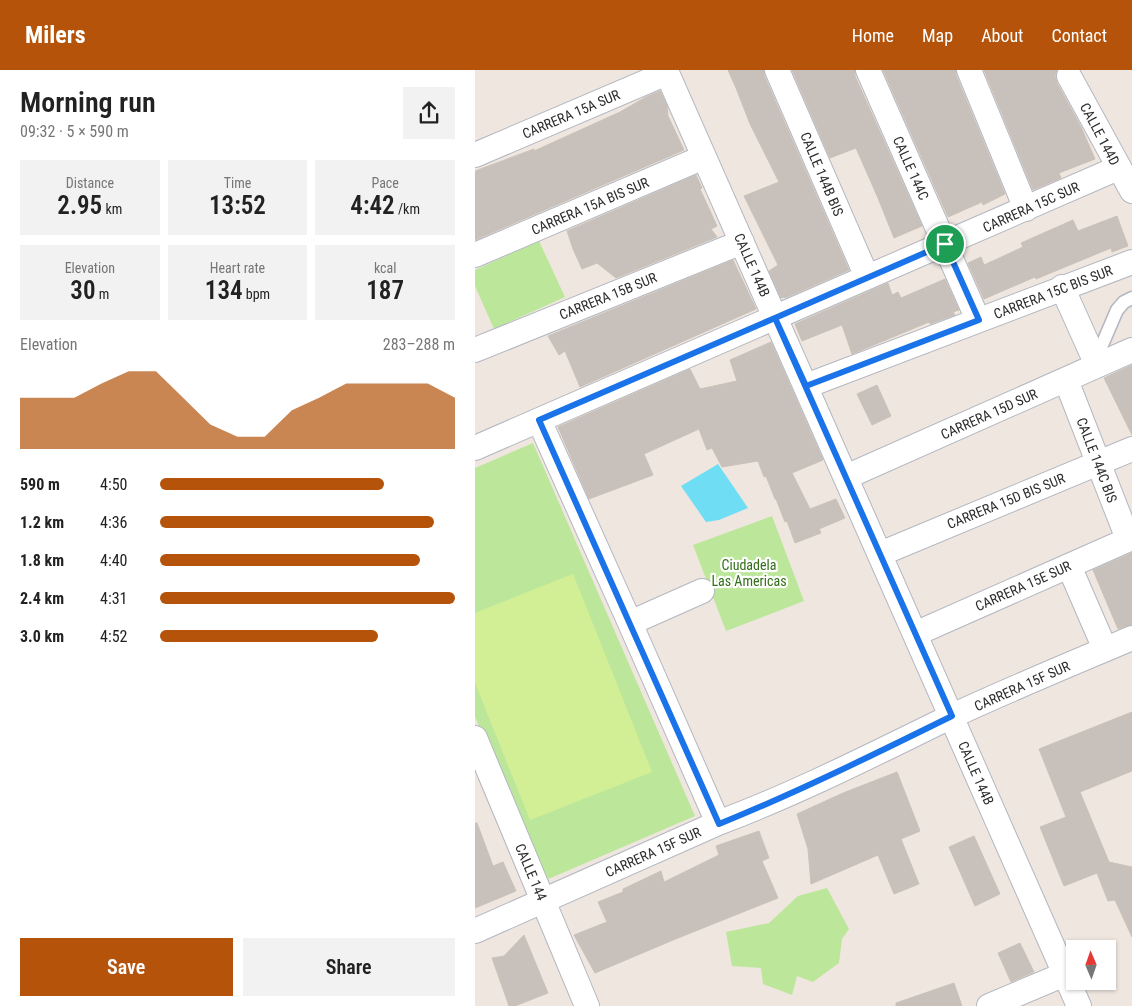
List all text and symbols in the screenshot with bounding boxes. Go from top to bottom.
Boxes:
text: Milers [25,21,86,49]
text: Home [852,25,894,46]
text: Map [922,25,953,46]
text: About [981,25,1023,46]
text: Contact [1051,25,1107,46]
text: Morning run [20,86,156,119]
street label: CARRERA 15A SUR [520,86,623,142]
button: share [403,87,455,139]
street label: CALLE 144D [1077,100,1123,168]
text: 09:32 · 5 × 590 m [20,122,129,141]
street label: CALLE 144B BIS [797,130,847,218]
street label: CALLE 144C [890,134,932,202]
street label: CARRERA 15A BIS SUR [529,174,652,238]
text: Distance [66,175,114,191]
text: Time [224,175,251,191]
text: Pace [371,175,399,191]
street label: CARRERA 15C SUR [980,178,1082,235]
text: 2.95 [57,191,102,220]
text: 13:52 [209,191,266,220]
text: 4:42 [350,191,395,220]
text: km [102,201,122,217]
text: /km [395,201,420,217]
pin [924,223,966,265]
icon: arrive [931,230,959,258]
street label: CALLE 144B [731,231,773,299]
text: Elevation [65,260,115,276]
text: Heart rate [210,260,265,276]
text: kcal [374,260,396,276]
street label: CARRERA 15C BIS SUR [991,262,1115,322]
street label: CARRERA 15B SUR [557,269,660,323]
text: 30 [70,276,96,305]
text: 134 [205,276,243,305]
text: 187 [366,276,404,305]
text: m [96,286,109,302]
text: bpm [243,286,270,302]
text: Elevation [20,335,78,354]
text: 283–288 m [383,335,455,354]
street label: CARRERA 15D SUR [938,385,1040,442]
street label: CALLE 144C BIS [1073,415,1121,505]
street label: CARRERA 15D BIS SUR [945,470,1068,532]
text: 590 m [20,475,60,494]
text: 4:50 [100,475,127,494]
text: 1.2 km [20,513,64,532]
text: 4:36 [100,513,127,532]
text: 1.8 km [20,551,64,570]
text: 4:40 [100,551,127,570]
park label: Ciudadela Las Americas [711,557,787,589]
street label: CARRERA 15E SUR [973,557,1074,614]
text: 2.4 km [20,589,64,608]
text: 4:31 [100,589,127,608]
text: 3.0 km [20,627,64,646]
text: 4:52 [100,627,127,646]
street label: CARRERA 15F SUR [972,658,1073,714]
street label: CALLE 144B [955,739,997,807]
street label: CARRERA 15F SUR [603,824,704,880]
street label: CALLE 144 [512,841,550,903]
button: Save [20,938,233,996]
button: Share [243,938,455,996]
north arrow [1066,940,1116,990]
map controls [1066,940,1116,990]

